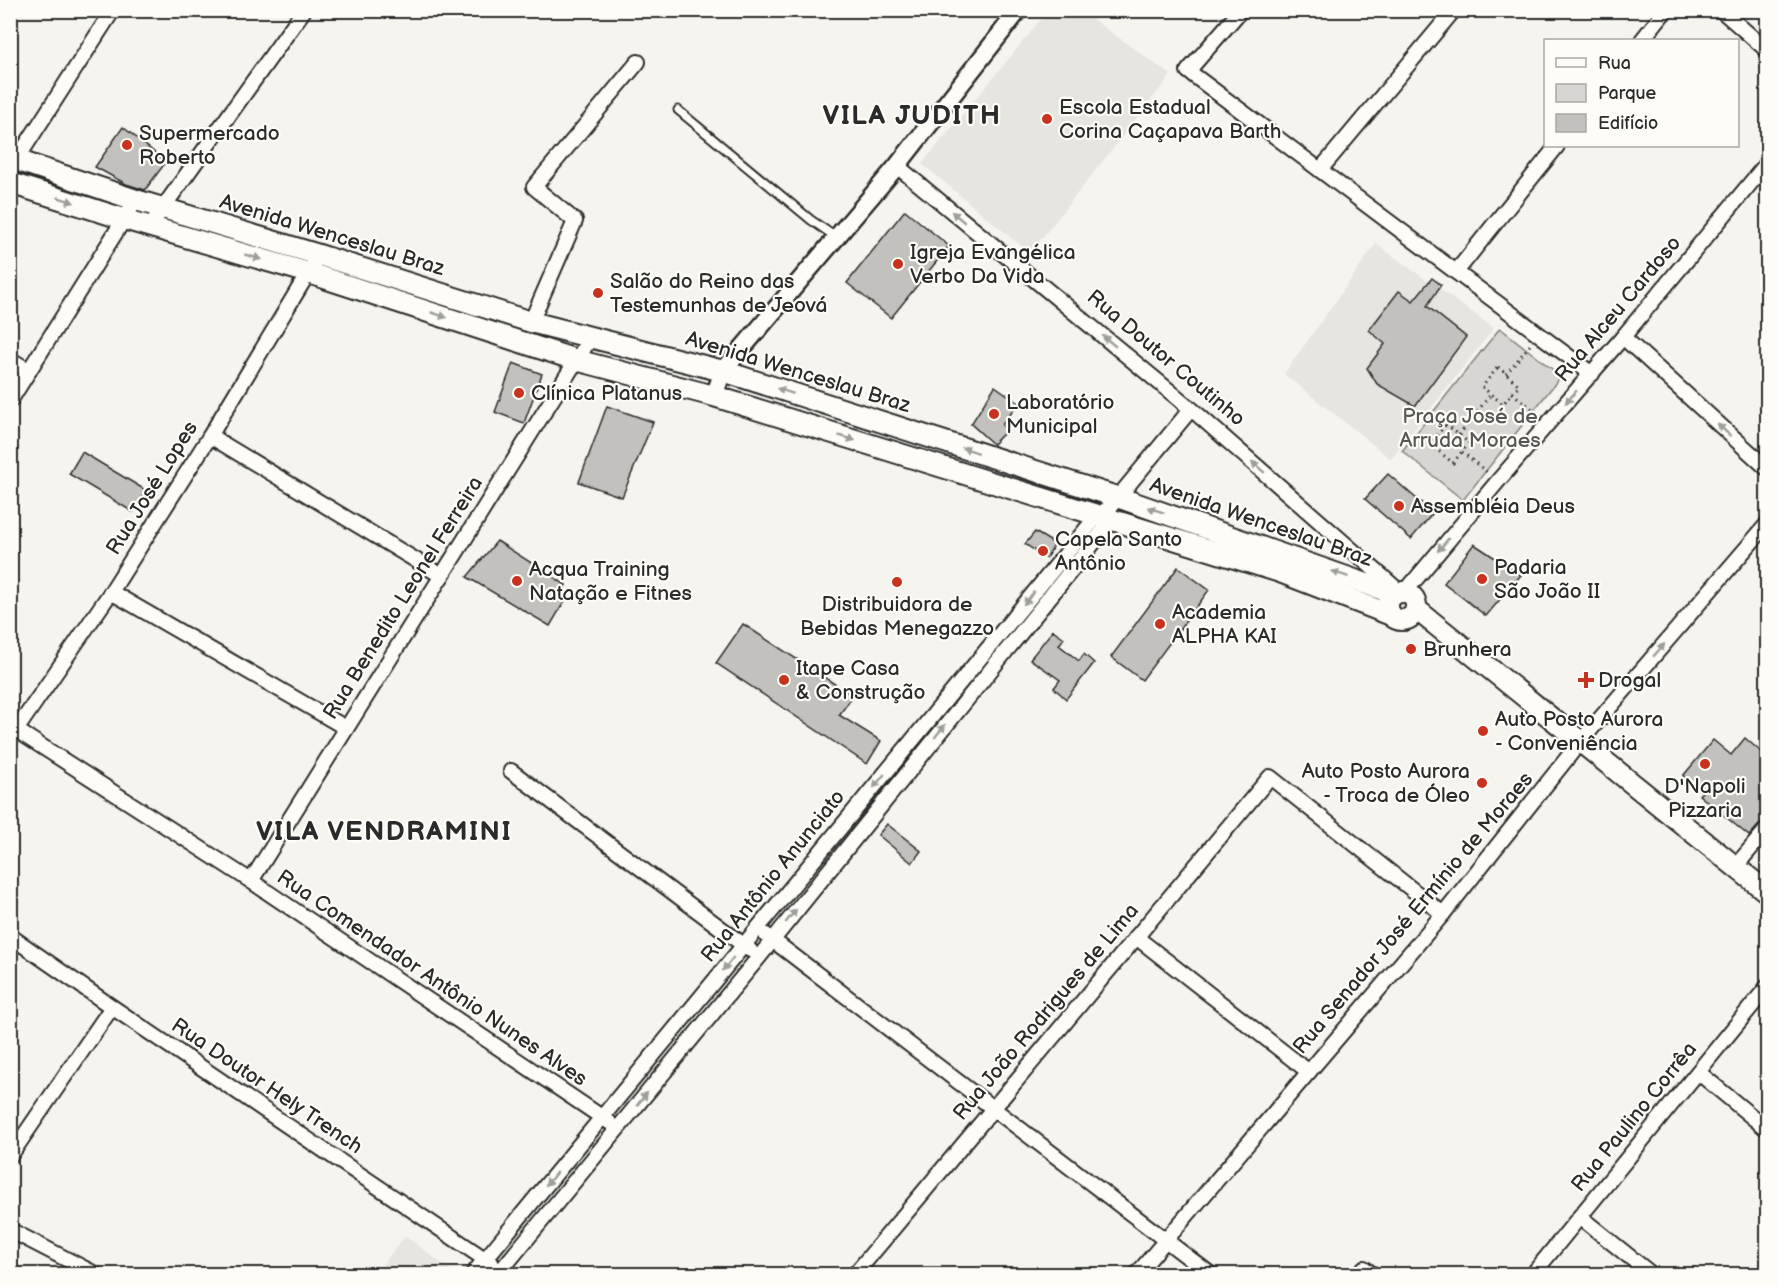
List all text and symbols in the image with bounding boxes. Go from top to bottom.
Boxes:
legend [1544,39,1739,147]
text: Rua [1598,53,1631,74]
text: Parque [1598,83,1656,104]
place label: Escola Estadual Corina Caçapava Barth [1059,95,1281,144]
district label: VILA JUDITH [823,100,1001,132]
marker: Escola Estadual Corina Caçapava Barth [1040,112,1054,126]
text: Edifício [1598,113,1658,134]
place label: Supermercado Roberto [139,121,280,170]
marker: Supermercado Roberto [120,138,134,152]
street label: Avenida Wenceslau Braz [217,189,448,281]
one-way arrow [57,196,75,206]
one-way arrow [951,211,966,224]
street label: Rua Alceu Cardoso [1550,231,1686,387]
place label: Igreja Evangélica Verbo Da Vida [910,240,1076,289]
one-way arrow [244,252,262,262]
marker: Igreja Evangélica Verbo Da Vida [891,257,905,271]
place label: Salão do Reino das Testemunhas de Jeová [610,269,827,318]
street label: Rua Doutor Coutinho [1082,285,1250,431]
marker: Salão do Reino das Testemunhas de Jeová [591,286,605,300]
one-way arrow [430,311,448,321]
street label: Avenida Wenceslau Braz [683,326,914,418]
one-way arrow [1101,335,1117,348]
place label: Clínica Platanus [531,381,682,406]
one-way arrow [776,385,794,395]
marker: Clínica Platanus [512,386,526,400]
one-way arrow [1565,389,1578,404]
place label: Laboratório Municipal [1006,390,1114,439]
park label: Praça José de Arruda Moraes [1399,404,1541,453]
marker: Laboratório Municipal [987,407,1001,421]
street label: Rua José Lopes [101,417,203,559]
one-way arrow [1717,423,1732,437]
one-way arrow [838,434,856,443]
one-way arrow [961,445,979,454]
one-way arrow [1251,461,1266,474]
street label: Rua Benedito Leonel Ferreira [318,472,488,724]
street label: Avenida Wenceslau Braz [1146,472,1376,572]
place label: Assembléia Deus [1411,494,1575,519]
marker: Assembléia Deus [1392,499,1406,513]
one-way arrow [1147,505,1165,515]
place label: Capela Santo Antônio [1055,527,1182,576]
one-way arrow [1437,537,1450,553]
marker: Capela Santo Antônio [1036,544,1050,558]
place label: Padaria São João II [1494,555,1600,604]
place label: Acqua Training Natação e Fitnes [529,557,692,606]
one-way arrow [1331,569,1349,579]
marker: Padaria São João II [1475,572,1489,586]
marker: Acqua Training Natação e Fitnes [510,574,524,588]
marker: Distribuidora de Bebidas Menegazzo [890,575,904,589]
one-way arrow [1024,590,1036,605]
place label: Distribuidora de Bebidas Menegazzo [800,592,994,641]
place label: Academia ALPHA KAI [1172,600,1277,649]
marker: Academia ALPHA KAI [1153,617,1167,631]
place label: Brunhera [1423,637,1512,662]
marker: Brunhera [1404,642,1418,656]
one-way arrow [1652,642,1666,657]
place label: Itape Casa & Construção [796,656,926,705]
place label: Drogal [1598,668,1661,693]
marker: Itape Casa & Construção [777,673,791,687]
marker: Drogal [1579,673,1593,687]
place label: Auto Posto Aurora - Conveniência [1495,707,1663,756]
one-way arrow [934,724,946,739]
marker: Auto Posto Aurora - Conveniência [1476,724,1490,738]
marker: D'Napoli Pizzaria [1698,757,1712,771]
place label: Auto Posto Aurora - Troca de Óleo [1302,759,1470,808]
street label: Rua Senador José Ermínio de Moraes [1288,767,1538,1059]
one-way arrow [873,773,885,788]
place label: D'Napoli Pizzaria [1664,774,1746,823]
marker: Auto Posto Aurora - Troca de Óleo [1475,776,1489,790]
street label: Rua Antônio Anunciato [696,785,850,967]
district label: VILA VENDRAMINI [256,816,512,848]
street label: Rua Comendador Antônio Nunes Alves [272,865,592,1091]
street label: Rua João Rodrigues de Lima [948,899,1144,1125]
one-way arrow [785,908,798,924]
one-way arrow [722,956,735,971]
street label: Rua Doutor Hely Trench [167,1013,367,1159]
street label: Rua Paulino Corrêa [1566,1037,1702,1197]
one-way arrow [635,1092,647,1107]
one-way arrow [545,1171,558,1186]

